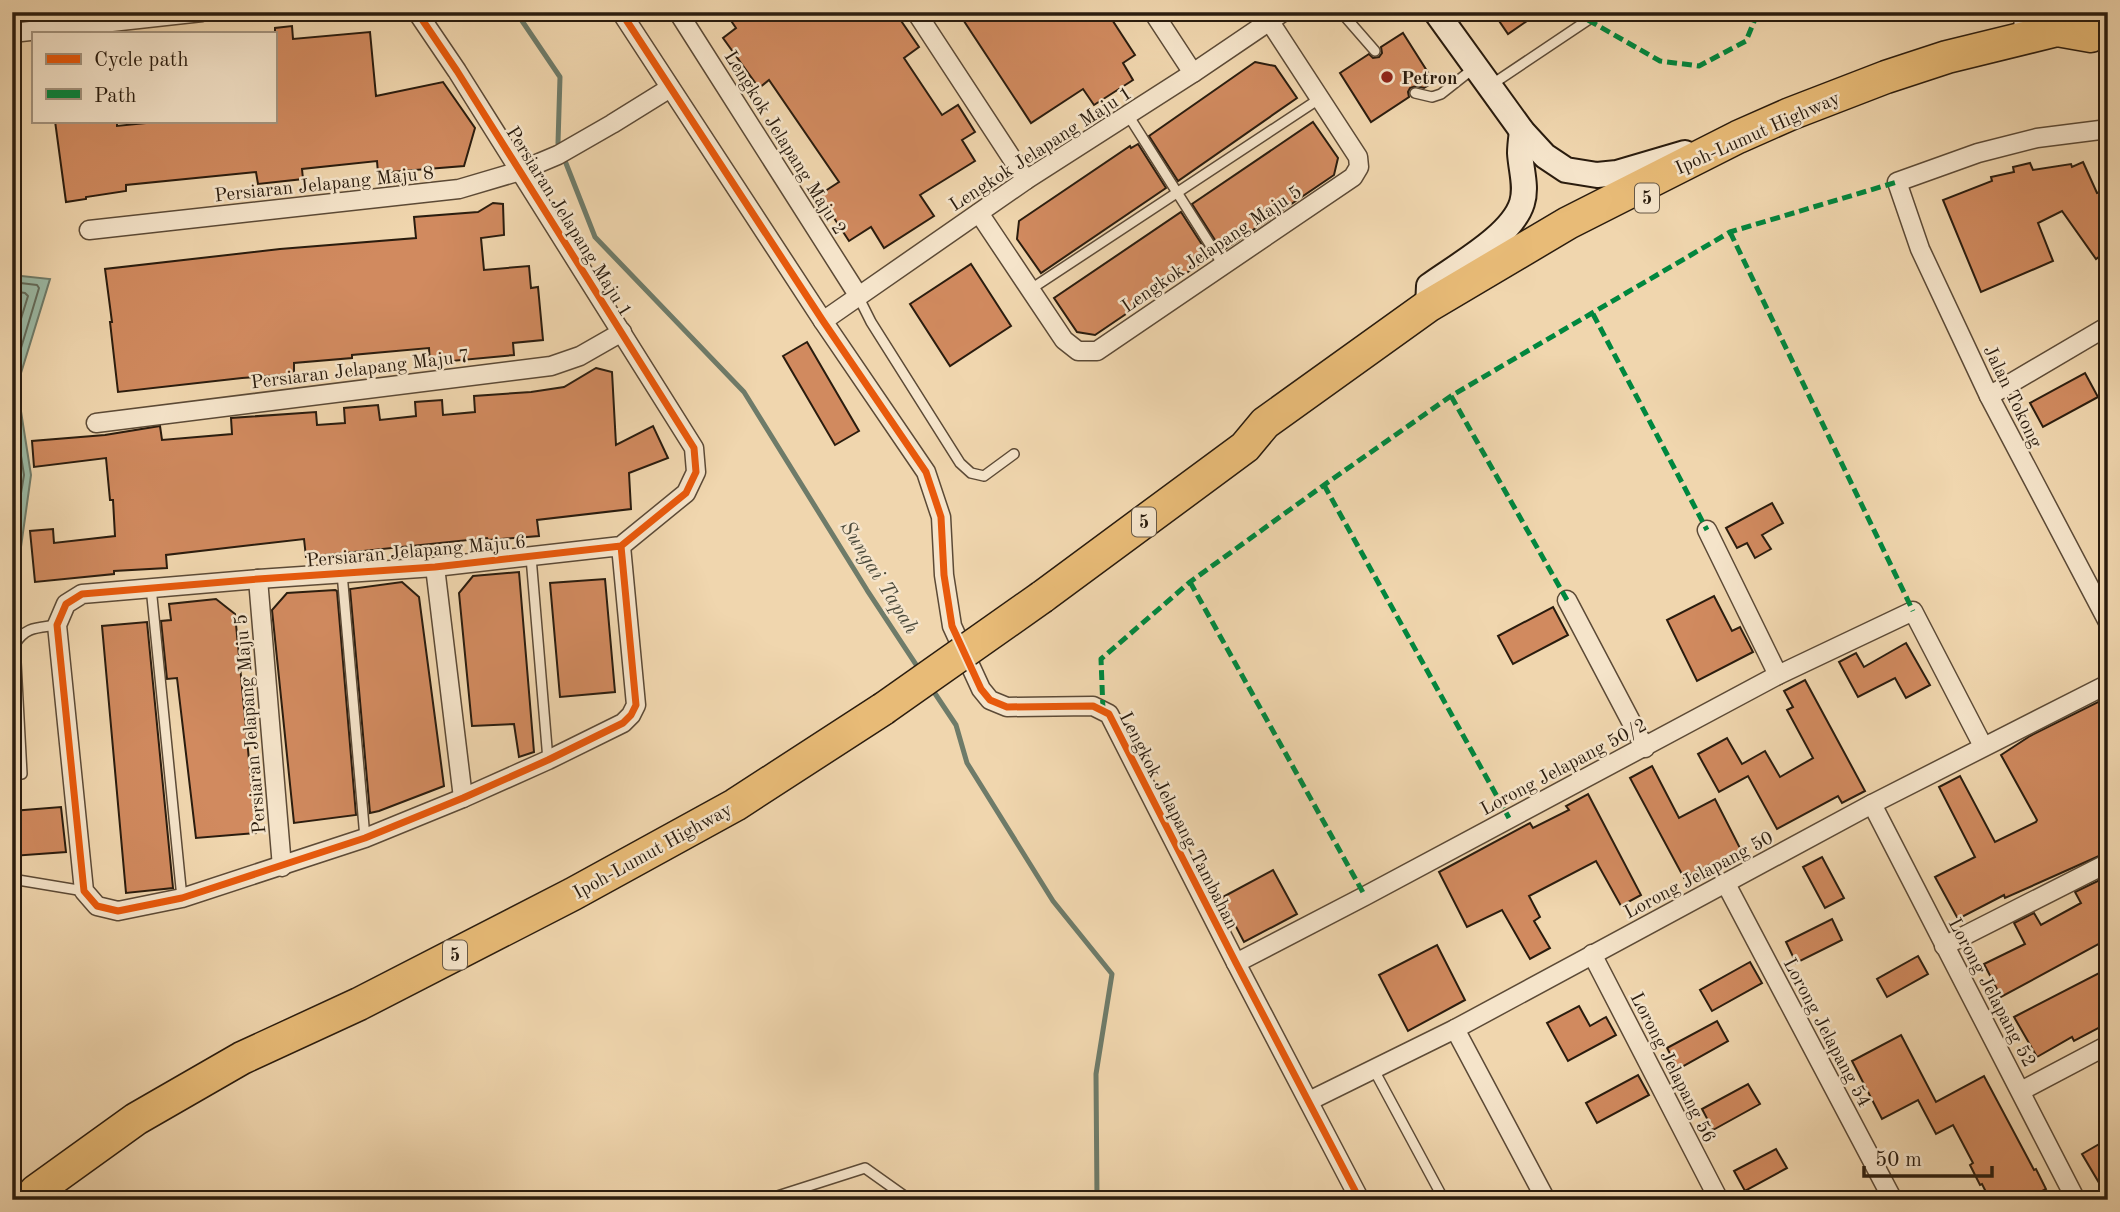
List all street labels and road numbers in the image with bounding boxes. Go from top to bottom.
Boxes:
street label: Lengkok Jelapang Maju 2 [719,48,848,239]
street label: Lengkok Jelapang Maju 1 [947,84,1136,216]
street label: Ipoh-Lumut Highway [1673,89,1843,179]
street label: Persiaran Jelapang Maju 1 [501,124,634,321]
street label: Persiaran Jelapang Maju 8 [214,165,435,206]
street label: Lengkok Jelapang Maju 5 [1119,183,1306,317]
road number: 5 [1635,183,1659,212]
street label: Jalan Tokong [1979,343,2045,452]
street label: Persiaran Jelapang Maju 7 [250,348,471,393]
road number: 5 [1132,508,1156,536]
street label: Persiaran Jelapang Maju 6 [306,533,527,572]
street label: Persiaran Jelapang Maju 5 [232,613,271,834]
street label: Lengkok Jelapang Tambahan [1115,709,1241,933]
street label: Lorong Jelapang 50/2 [1478,716,1650,820]
street label: Ipoh-Lumut Highway [571,801,736,904]
street label: Lorong Jelapang 50 [1621,829,1777,924]
street label: Lorong Jelapang 52 [1943,915,2038,1071]
road number: 5 [443,940,467,970]
street label: Lorong Jelapang 54 [1778,955,1873,1111]
street label: Lorong Jelapang 56 [1626,990,1718,1146]

